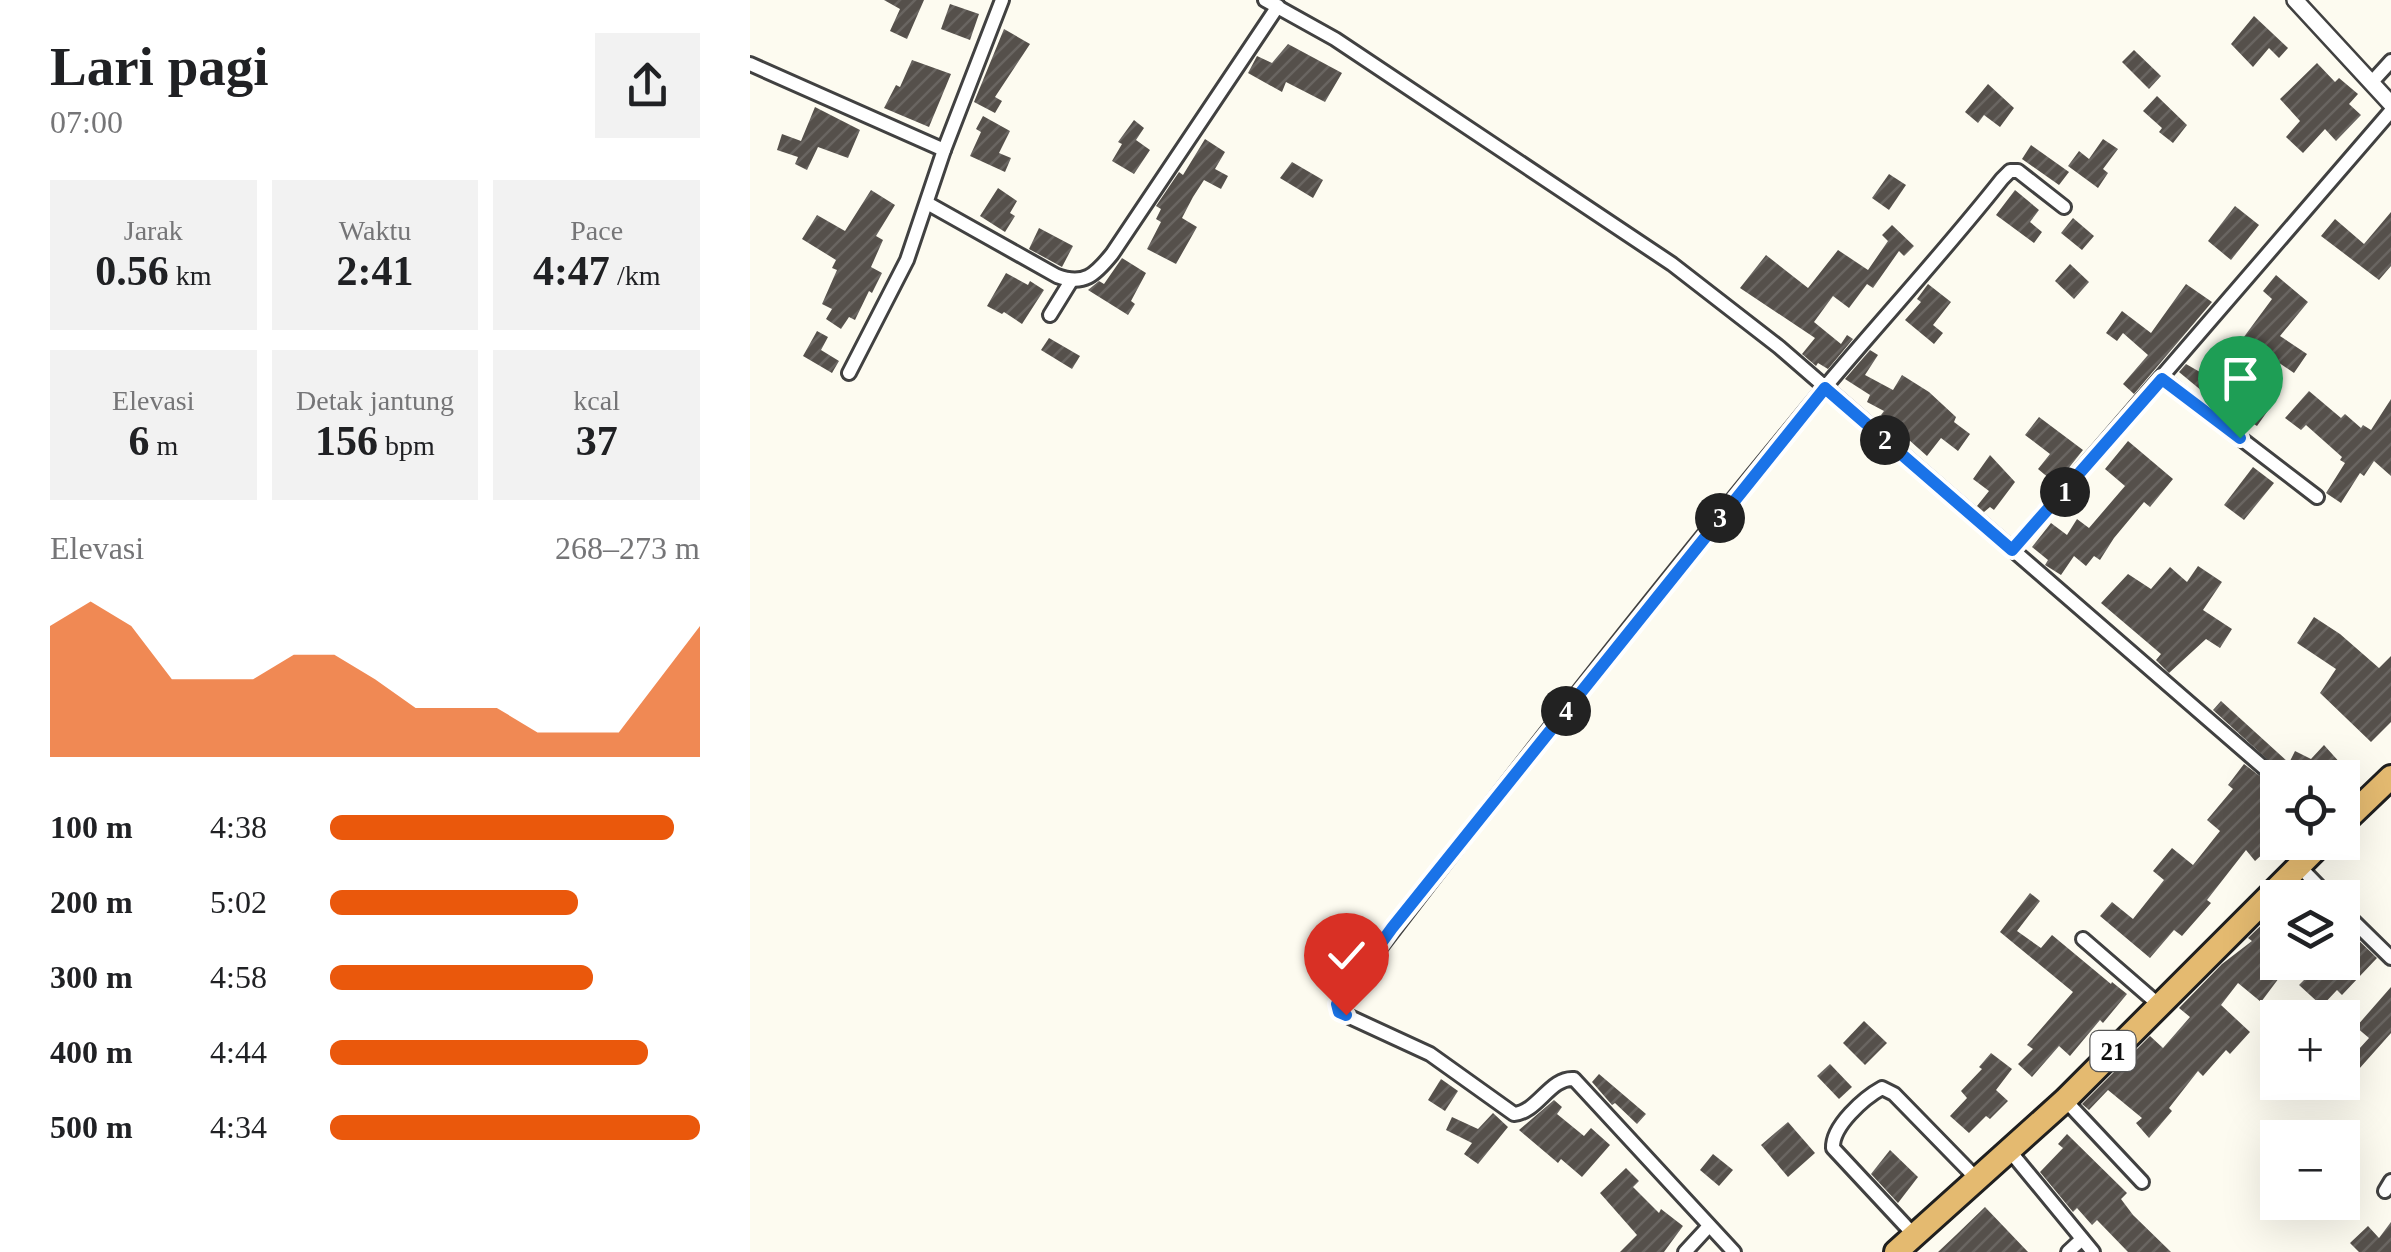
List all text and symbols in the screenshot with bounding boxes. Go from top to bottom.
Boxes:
button: share [595,33,700,138]
text: Lari pagi [50,36,269,97]
text: 07:00 [50,104,123,140]
text: Jarak [124,215,183,246]
text: Waktu [339,215,411,246]
text: Pace [570,215,623,246]
text: 0.56 [95,248,169,294]
text: 2:41 [336,248,413,294]
text: 4:47 [533,248,610,294]
text: km [169,260,211,291]
text: /km [610,260,660,291]
pin [2198,336,2283,439]
icon: arrive [2213,351,2268,406]
text: Elevasi [112,385,195,416]
text: Detak jantung [296,385,454,416]
text: kcal [573,385,620,416]
pin: 2 [1860,415,1910,465]
text: 6 [128,418,149,464]
text: 156 [315,418,378,464]
text: 37 [576,418,618,464]
text: 2 [1878,424,1892,455]
text: m [149,430,178,461]
text: bpm [378,430,435,461]
pin: 1 [2040,467,2090,517]
text: 1 [2058,476,2072,507]
pin: 3 [1695,493,1745,543]
text: 3 [1713,502,1727,533]
text: Elevasi [50,530,144,566]
text: 268–273 m [555,530,700,566]
pin: 4 [1541,686,1591,736]
text: 4 [1559,695,1573,726]
map controls [2260,760,2360,1220]
button: locate [2260,760,2360,860]
text: 100 m [50,809,133,845]
text: 4:38 [210,809,267,845]
button: layers [2260,880,2360,980]
text: 200 m [50,884,133,920]
text: 5:02 [210,884,267,920]
pin [1304,913,1389,1016]
icon: check [1319,928,1374,983]
text: 300 m [50,959,133,995]
text: 4:58 [210,959,267,995]
button: + [2260,1000,2360,1100]
road number: 21 [2090,1031,2136,1071]
text: 400 m [50,1034,133,1070]
text: 4:44 [210,1034,267,1070]
text: 500 m [50,1109,133,1145]
text: 4:34 [210,1109,267,1145]
button: − [2260,1120,2360,1220]

